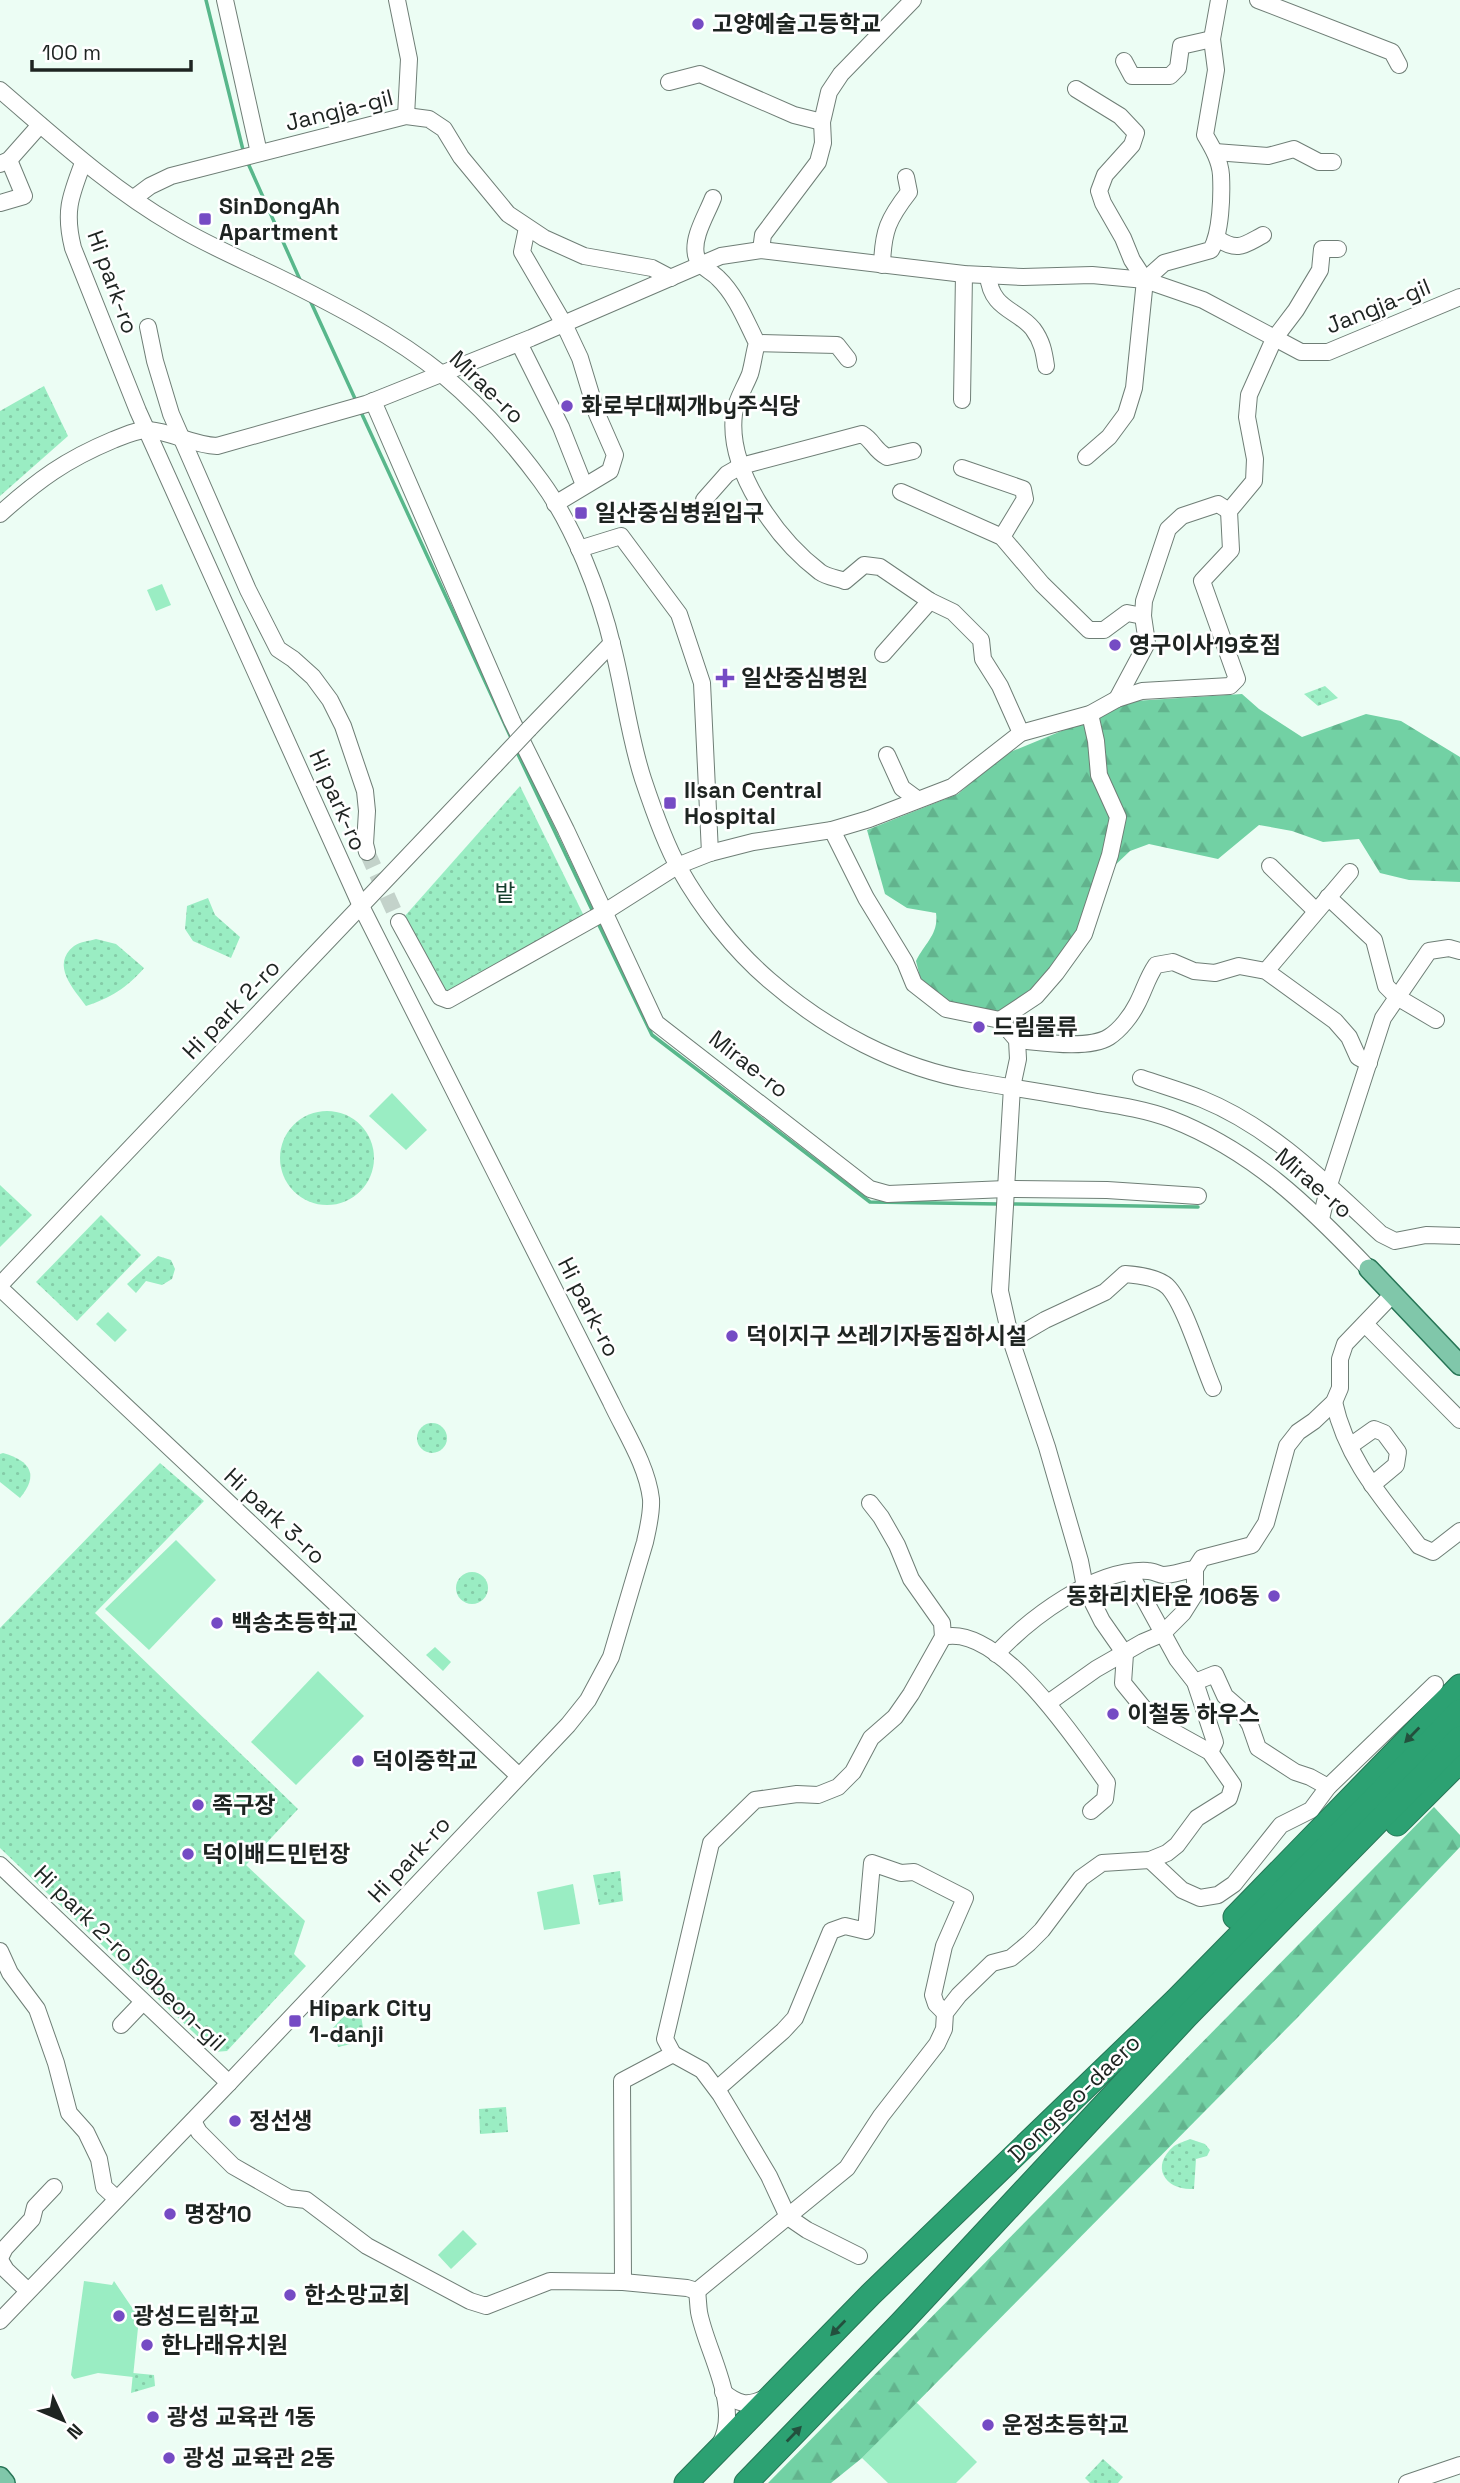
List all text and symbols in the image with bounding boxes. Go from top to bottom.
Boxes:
place label: 고양예술고등학교 [712,9,881,39]
marker: 고양예술고등학교 [690,16,706,32]
scale bar [32,28,191,72]
text: 100 m [42,39,101,66]
street label: Jangja-gil [282,82,396,138]
place label: SinDongAh Apartment [219,191,340,247]
marker: SinDongAh Apartment [197,211,213,227]
street label: Hi park-ro [80,226,146,338]
street label: Jangja-gil [1321,271,1435,341]
street label: Mirae-ro [443,344,531,430]
place label: 화로부대찌개by주식당 [581,391,800,421]
marker: 화로부대찌개by주식당 [559,398,575,414]
place label: 일산중심병원입구 [595,498,764,528]
marker: 일산중심병원입구 [573,505,589,521]
place label: 영구이사19호점 [1129,630,1281,660]
marker: 영구이사19호점 [1107,637,1123,653]
place label: 일산중심병원 [741,663,868,693]
marker: 일산중심병원 [715,668,735,688]
street label: Hi park-ro [302,745,374,855]
place label: Ilsan Central Hospital [684,775,822,831]
marker: Ilsan Central Hospital [662,795,678,811]
park label: 밭 [494,878,516,908]
street label: Hi park 2-ro [176,952,286,1066]
place label: 드림물류 [993,1012,1078,1042]
marker: 드림물류 [971,1019,987,1035]
street label: Mirae-ro [703,1023,795,1105]
street label: Mirae-ro [1269,1141,1359,1225]
street label: Hi park-ro [551,1252,627,1362]
place label: 덕이지구 쓰레기자동집하시설 [746,1321,1027,1351]
marker: 덕이지구 쓰레기자동집하시설 [724,1328,740,1344]
street label: Hi park 3-ro [218,1461,332,1571]
place label: 동화리치타운 106동 [1067,1581,1260,1611]
marker: 동화리치타운 106동 [1266,1588,1282,1604]
place label: 백송초등학교 [231,1608,358,1638]
marker: 백송초등학교 [209,1615,225,1631]
place label: 이철동 하우스 [1127,1699,1260,1729]
marker: 이철동 하우스 [1105,1706,1121,1722]
one-way arrow [1405,1726,1421,1743]
place label: 덕이중학교 [372,1746,478,1776]
marker: 덕이중학교 [350,1753,366,1769]
place label: 족구장 [212,1790,275,1820]
marker: 족구장 [190,1797,206,1813]
street label: Hi park-ro [361,1809,457,1909]
place label: 덕이배드민턴장 [202,1839,350,1869]
marker: 덕이배드민턴장 [180,1846,196,1862]
street label: Hi park 2-ro 59beon-gil [28,1859,232,2057]
place label: Hipark City 1-danji [309,1993,432,2049]
marker: Hipark City 1-danji [287,2013,303,2029]
street label: Dongseo-daero [1002,2027,1146,2169]
place label: 정선생 [249,2106,312,2136]
marker: 정선생 [227,2113,243,2129]
place label: 명장10 [184,2199,252,2229]
marker: 명장10 [162,2206,178,2222]
place label: 한소망교회 [304,2280,410,2310]
marker: 한소망교회 [282,2287,298,2303]
place label: 광성드림학교 [133,2301,260,2331]
marker: 광성드림학교 [111,2308,127,2324]
one-way arrow [830,2319,846,2336]
place label: 한나래유치원 [161,2330,288,2360]
marker: 한나래유치원 [139,2337,155,2353]
north arrow [28,2385,98,2455]
place label: 광성 교육관 1동 [167,2402,316,2432]
marker: 광성 교육관 1동 [145,2409,161,2425]
place label: 운정초등학교 [1002,2410,1129,2440]
marker: 운정초등학교 [980,2417,996,2433]
text: N [61,2418,88,2445]
one-way arrow [785,2426,801,2443]
place label: 광성 교육관 2동 [183,2443,335,2473]
marker: 광성 교육관 2동 [161,2450,177,2466]

